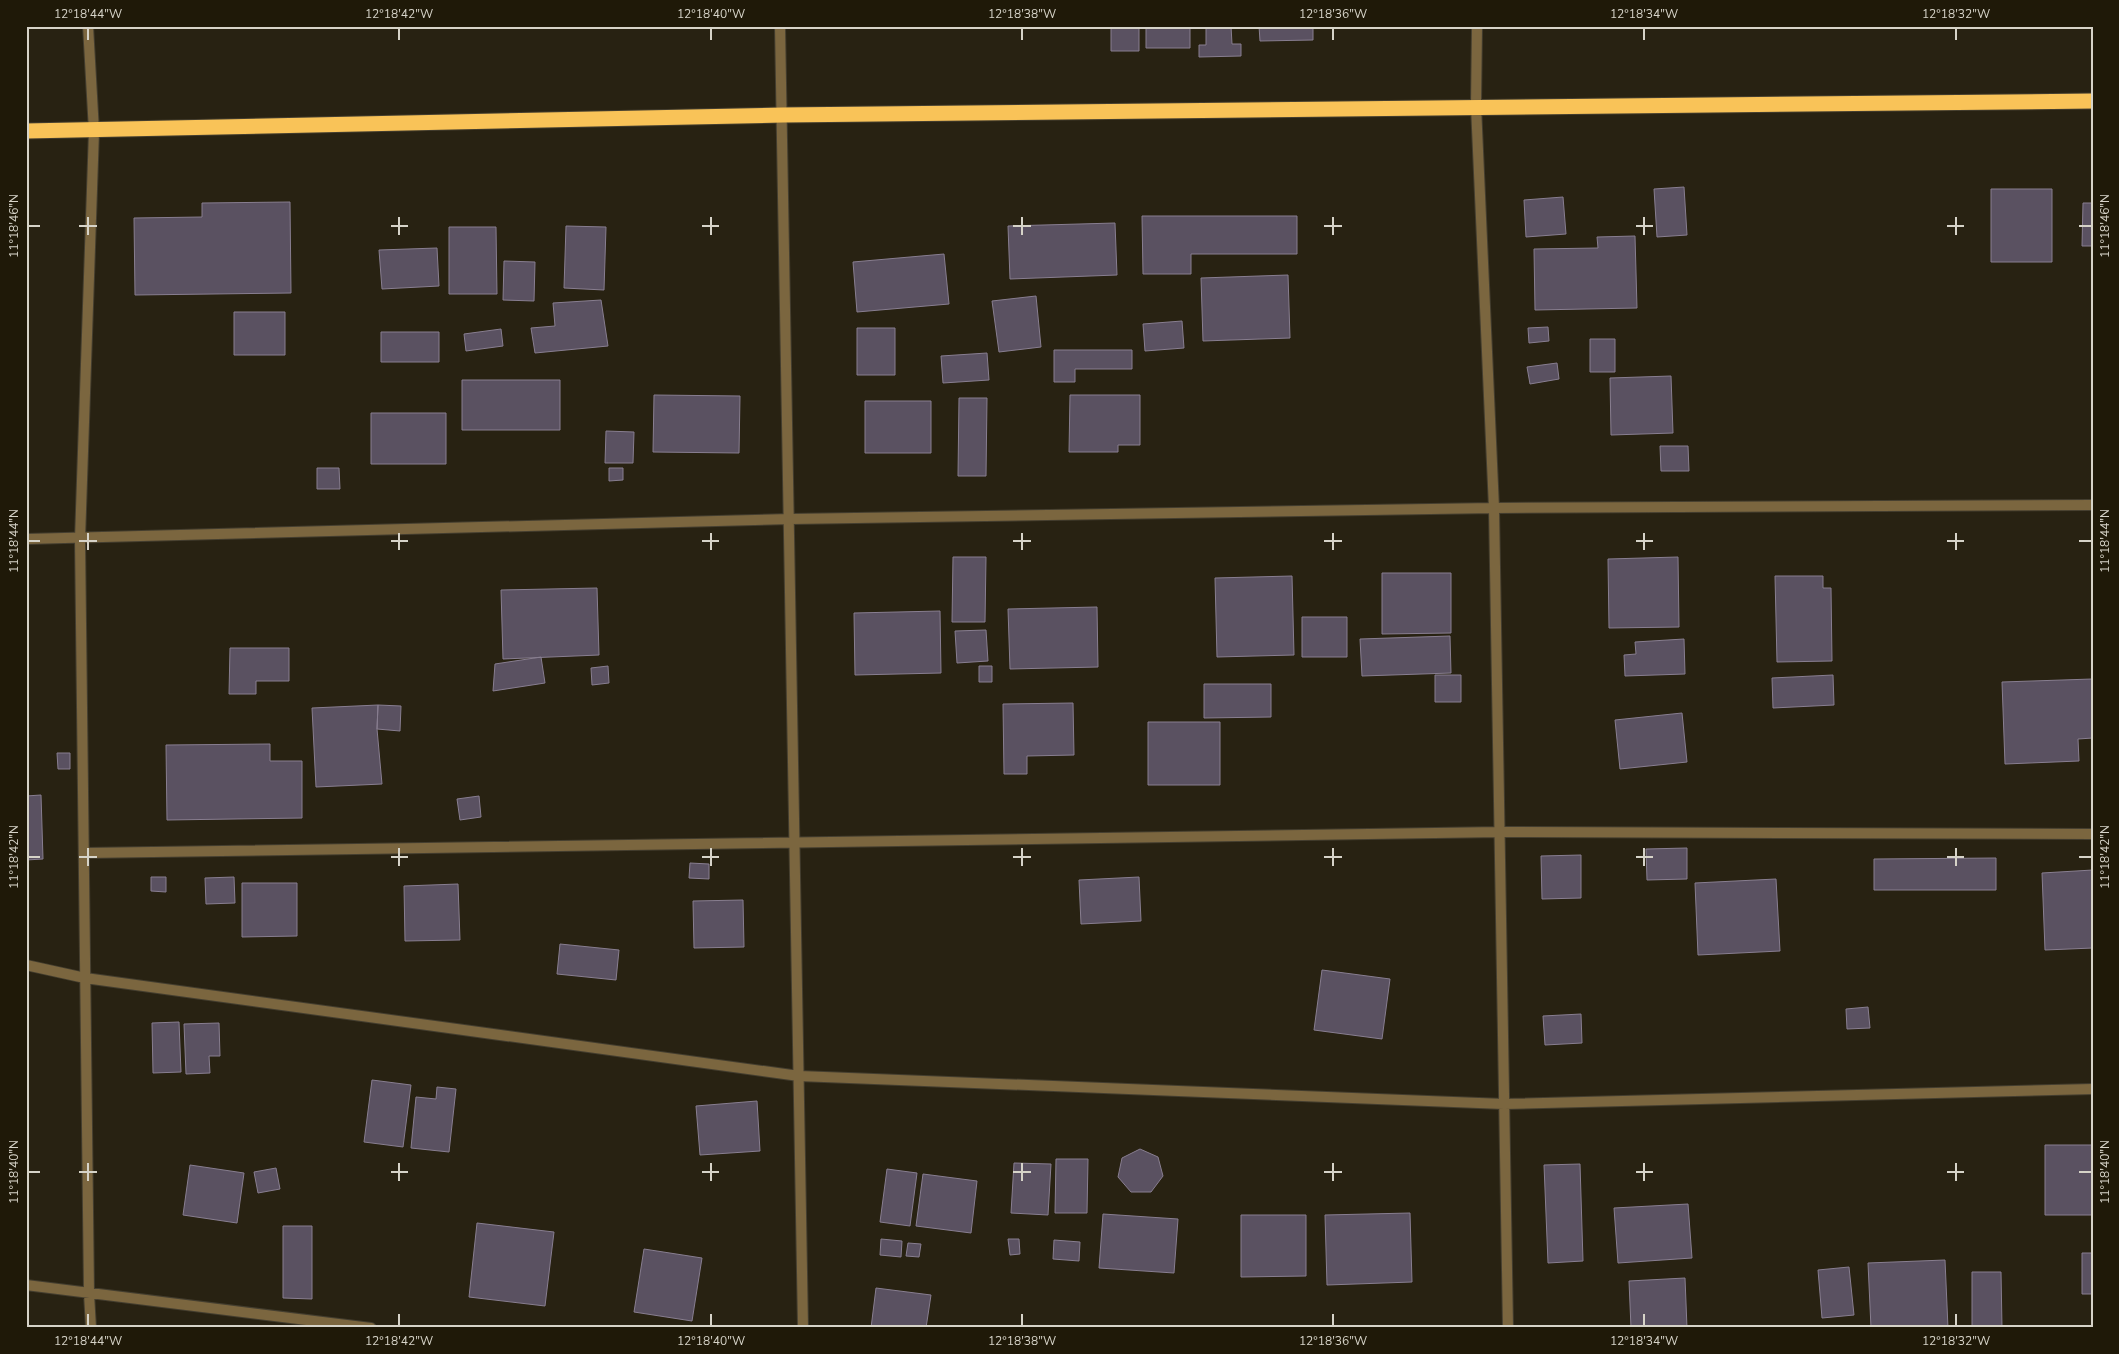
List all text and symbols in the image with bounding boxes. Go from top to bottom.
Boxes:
text: 12°18'44"W [54,6,122,22]
text: 12°18'42"W [365,6,433,22]
text: 12°18'40"W [677,6,745,22]
text: 12°18'38"W [988,6,1056,22]
text: 12°18'36"W [1299,6,1367,22]
text: 12°18'34"W [1610,6,1678,22]
text: 12°18'32"W [1922,6,1990,22]
text: 11°18'46"N [6,194,22,258]
text: 11°18'46"N [2097,194,2113,258]
text: 11°18'44"N [6,509,22,573]
text: 11°18'44"N [2097,509,2113,573]
text: 11°18'42"N [6,825,22,889]
text: 11°18'42"N [2097,825,2113,889]
text: 11°18'40"N [6,1140,22,1204]
text: 11°18'40"N [2097,1140,2113,1204]
text: 12°18'44"W [54,1333,122,1349]
text: 12°18'42"W [365,1333,433,1349]
text: 12°18'40"W [677,1333,745,1349]
text: 12°18'38"W [988,1333,1056,1349]
text: 12°18'36"W [1299,1333,1367,1349]
text: 12°18'34"W [1610,1333,1678,1349]
text: 12°18'32"W [1922,1333,1990,1349]

